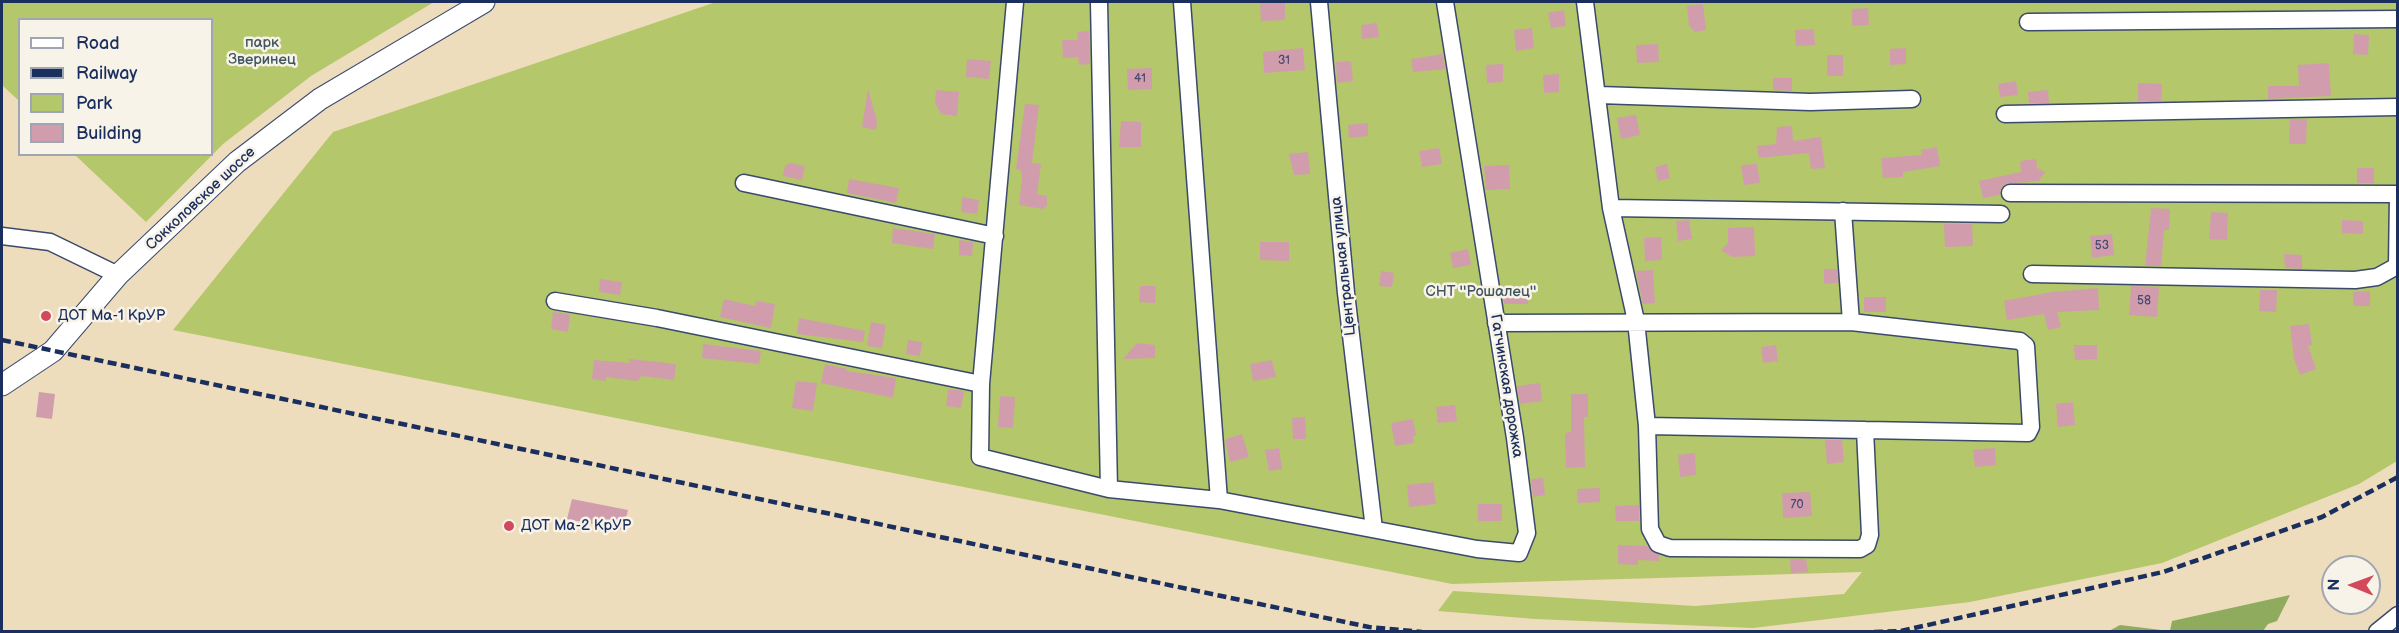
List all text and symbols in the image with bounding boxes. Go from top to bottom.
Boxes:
legend [18,18,213,156]
text: Road [76,33,120,54]
park label: парк Зверинец [228,34,296,69]
house number: 31 [1278,54,1290,68]
text: Railway [76,63,138,84]
house number: 41 [1134,72,1146,86]
text: Park [76,93,112,114]
text: Building [76,123,142,144]
street label: Сокколовское шоссе [142,144,260,254]
street label: Центральная улица [1328,196,1360,336]
house number: 53 [2095,239,2109,253]
park label: СНТ ''Рошалец'' [1426,283,1536,301]
house number: 58 [2137,294,2151,308]
place label: ДОТ Ма-1 КрУР [58,307,165,325]
marker: ДОТ Ма-1 КрУР [39,309,53,323]
street label: Гатчинская дорожка [1486,313,1526,459]
house number: 70 [1791,498,1803,512]
place label: ДОТ Ма-2 КрУР [521,517,631,535]
marker: ДОТ Ма-2 КрУР [502,519,516,533]
north arrow [2321,555,2381,615]
text: N [2325,579,2344,591]

